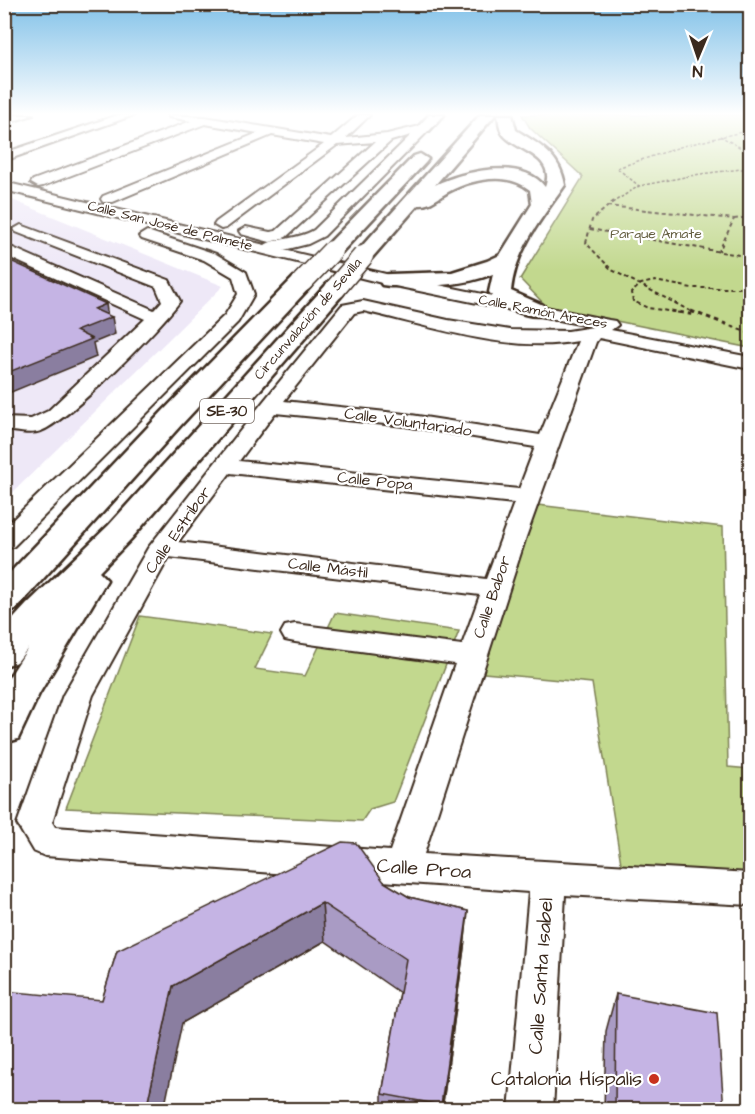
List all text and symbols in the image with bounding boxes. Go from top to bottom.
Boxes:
north arrow [668,27,728,87]
text: N [692,60,703,82]
street label: Calle San José de Palmete [86,196,255,256]
park label: Parque Amate [610,224,702,244]
street label: Circunvalación de Sevilla [249,254,367,384]
street label: Calle Ramón Areces [477,290,609,334]
road number: SE-30 [200,399,254,423]
street label: Calle Voluntariado [343,402,473,442]
street label: Calle Popa [336,466,414,496]
street label: Calle Estribor [140,482,216,578]
street label: Calle Mástil [287,552,369,584]
street label: Calle Babor [468,553,516,641]
street label: Calle Proa [376,852,472,886]
street label: Calle Santa Isabel [522,897,560,1055]
place label: Catalonia Híspalis [491,1065,642,1093]
marker: Catalonia Híspalis [647,1072,661,1086]

